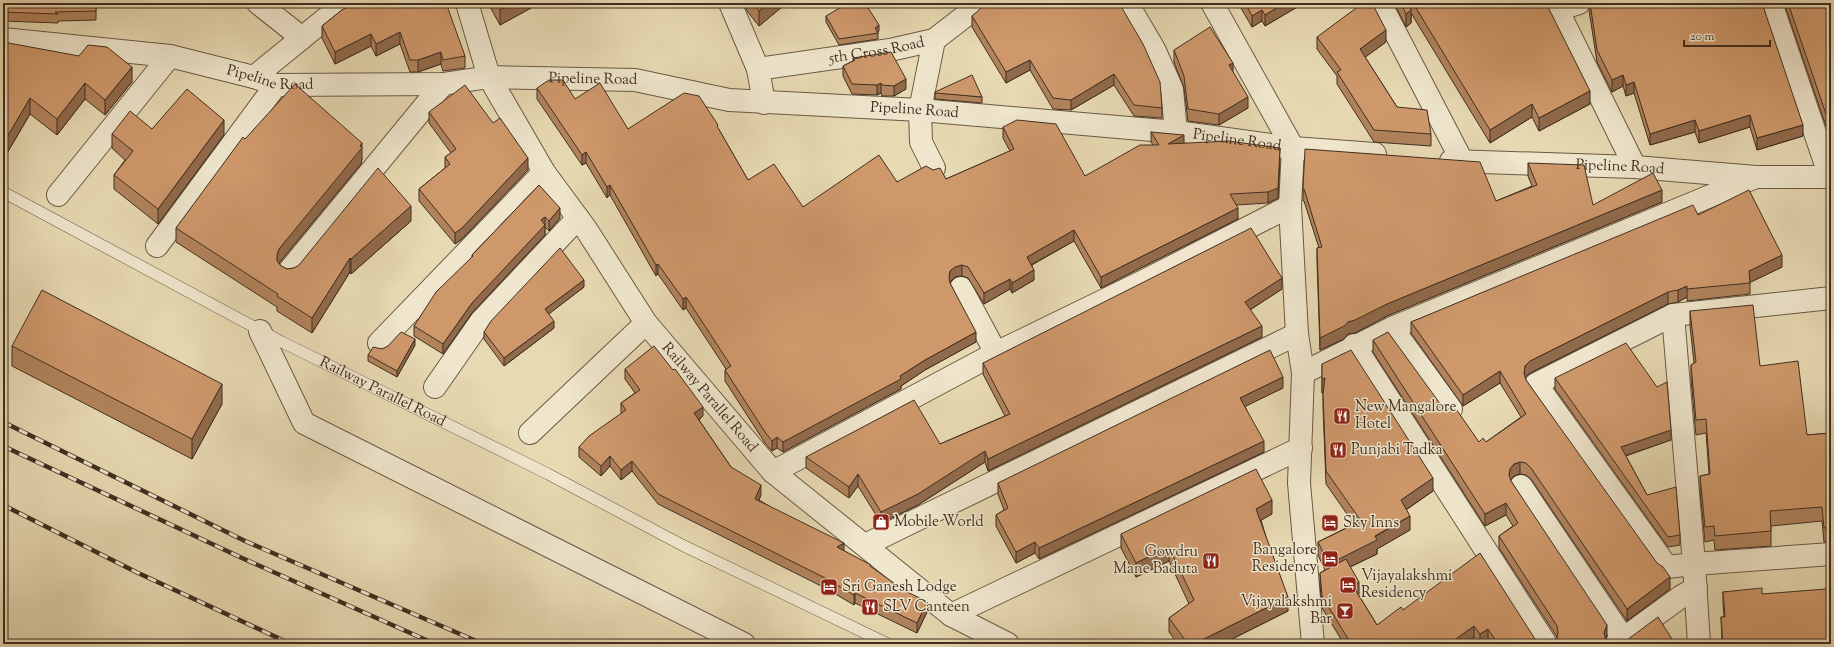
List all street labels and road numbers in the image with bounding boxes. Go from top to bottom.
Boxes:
street label: 5th Cross Road [826,32,927,69]
street label: Pipeline Road [224,60,314,95]
street label: Pipeline Road [548,68,638,91]
street label: Pipeline Road [870,97,960,124]
street label: Pipeline Road [1192,124,1283,157]
street label: Pipeline Road [1575,155,1666,180]
street label: Railway Parallel Road [657,338,763,457]
street label: Railway Parallel Road [316,352,450,432]

